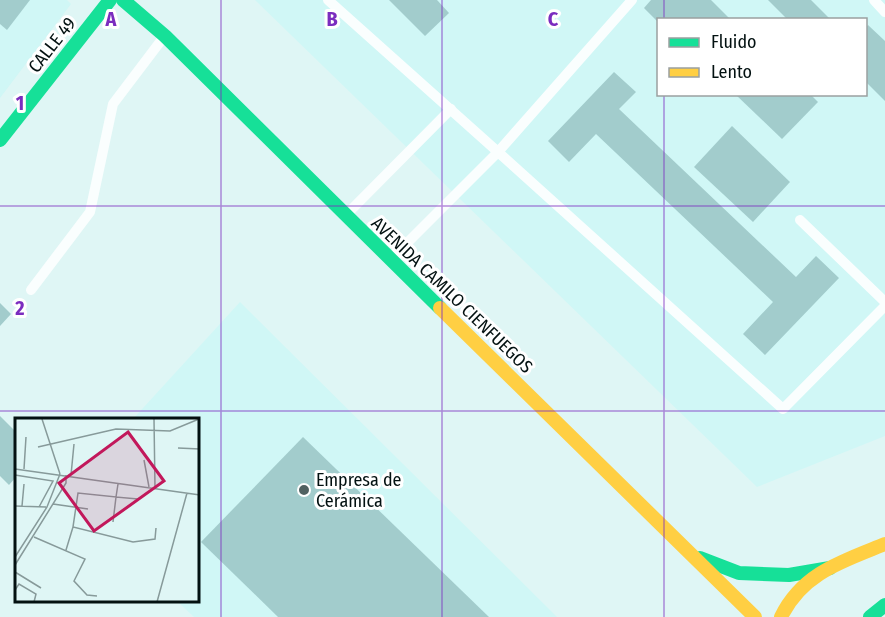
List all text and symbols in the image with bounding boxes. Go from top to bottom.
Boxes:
text: A [105,7,118,31]
text: B [326,7,338,31]
text: C [548,7,559,31]
street label: CALLE 49 [24,13,80,77]
legend [657,18,867,96]
text: Fluido [711,31,757,53]
text: Lento [711,61,752,83]
text: 1 [16,91,24,115]
street label: AVENIDA CAMILO CIENFUEGOS [367,212,537,378]
text: 2 [14,296,25,320]
inset map [15,418,200,602]
place label: Empresa de Cerámica [316,469,402,512]
marker: Empresa de Cerámica [297,483,311,497]

